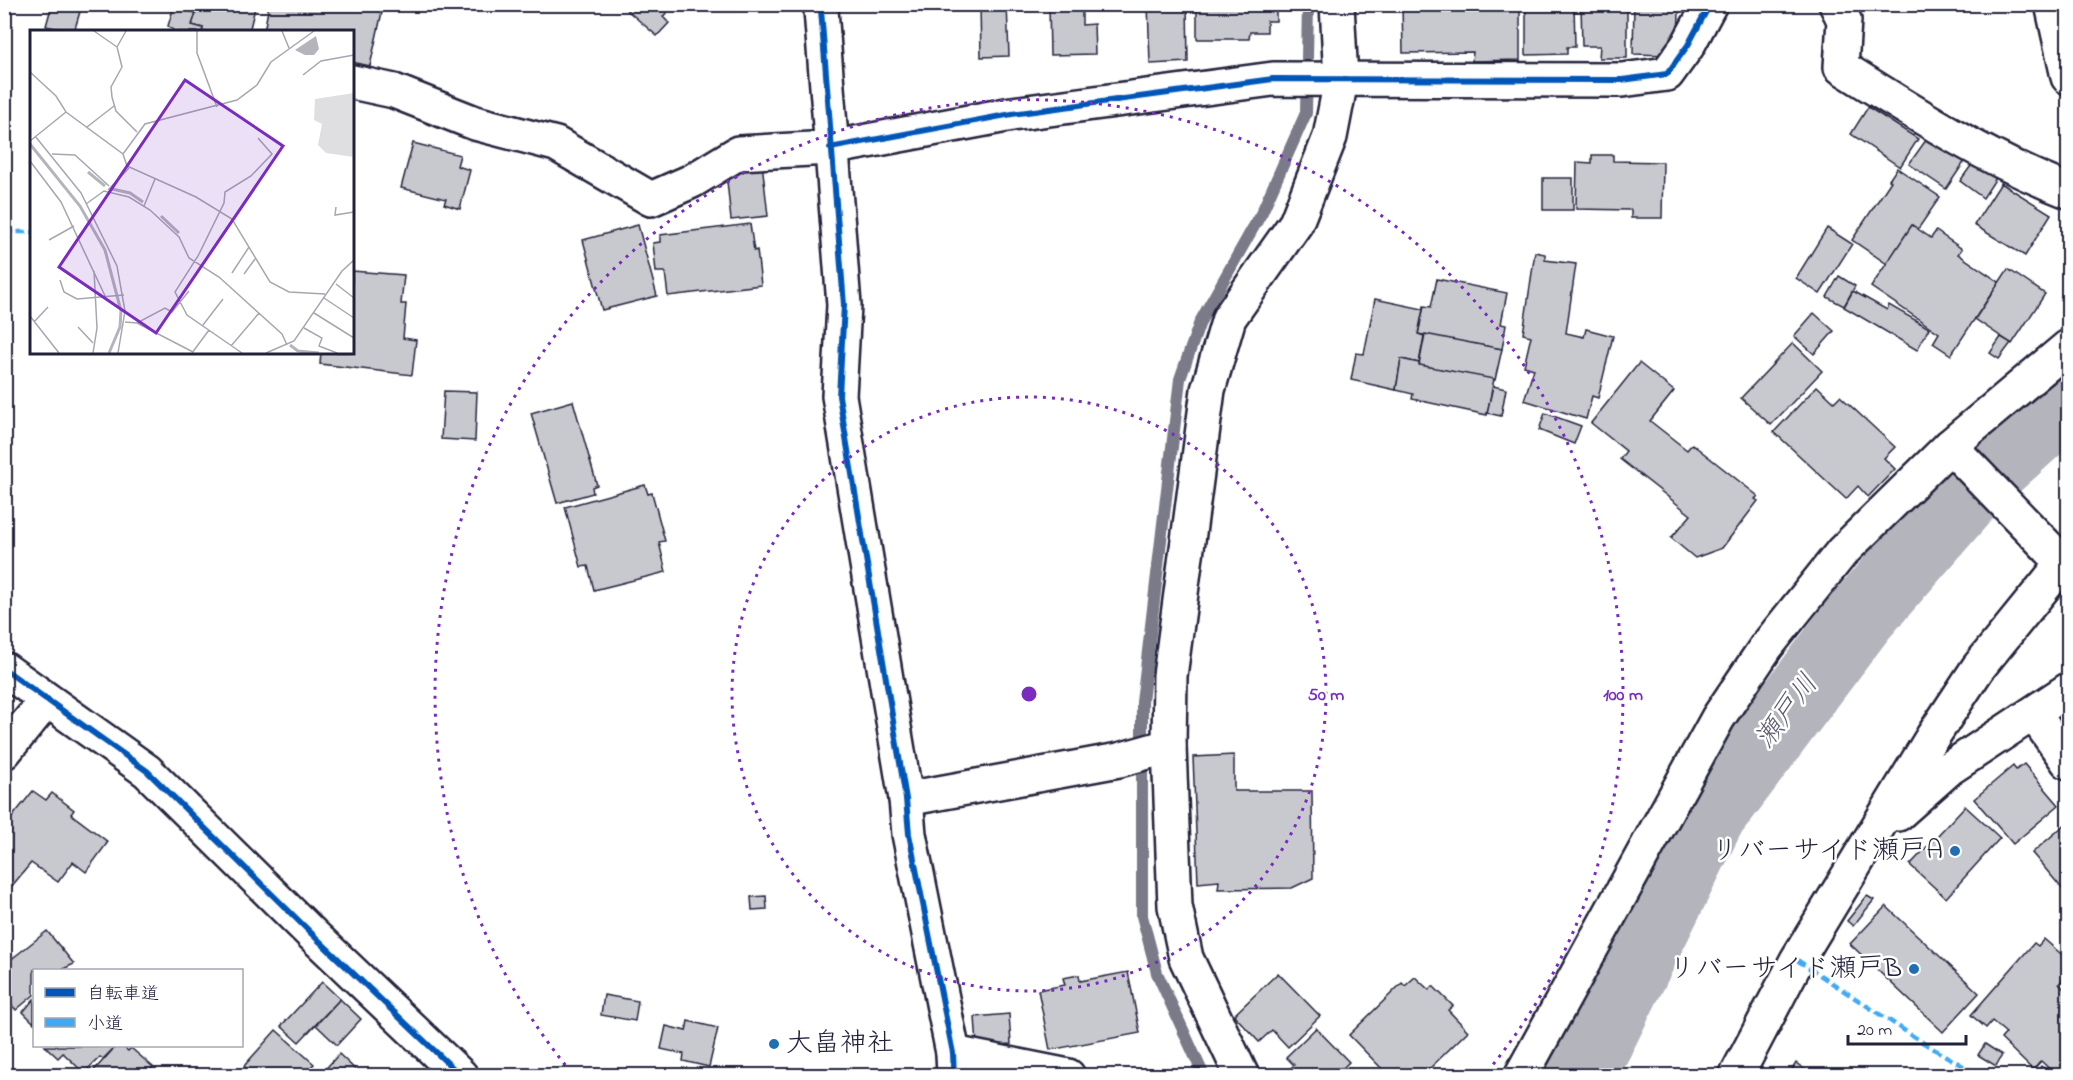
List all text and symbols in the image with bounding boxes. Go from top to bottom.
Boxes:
inset map [30,30,354,354]
water label: 瀬戸川 [1746,666,1830,758]
text: 50 m [1308,683,1344,709]
text: 100 m [1603,683,1643,709]
centre of rings [1019,684,1039,704]
place label: リバーサイド瀬戸A [1711,832,1943,871]
marker: リバーサイド瀬戸A [1948,844,1962,858]
place label: リバーサイド瀬戸B [1668,950,1902,989]
marker: リバーサイド瀬戸B [1907,962,1921,976]
legend [33,969,243,1047]
text: 自転車道 [87,982,159,1008]
scale bar [1848,1008,1966,1046]
text: 小道 [87,1012,123,1038]
text: 20 m [1857,1018,1892,1044]
place label: 大畠神社 [786,1025,894,1064]
marker: 大畠神社 [767,1037,781,1051]

